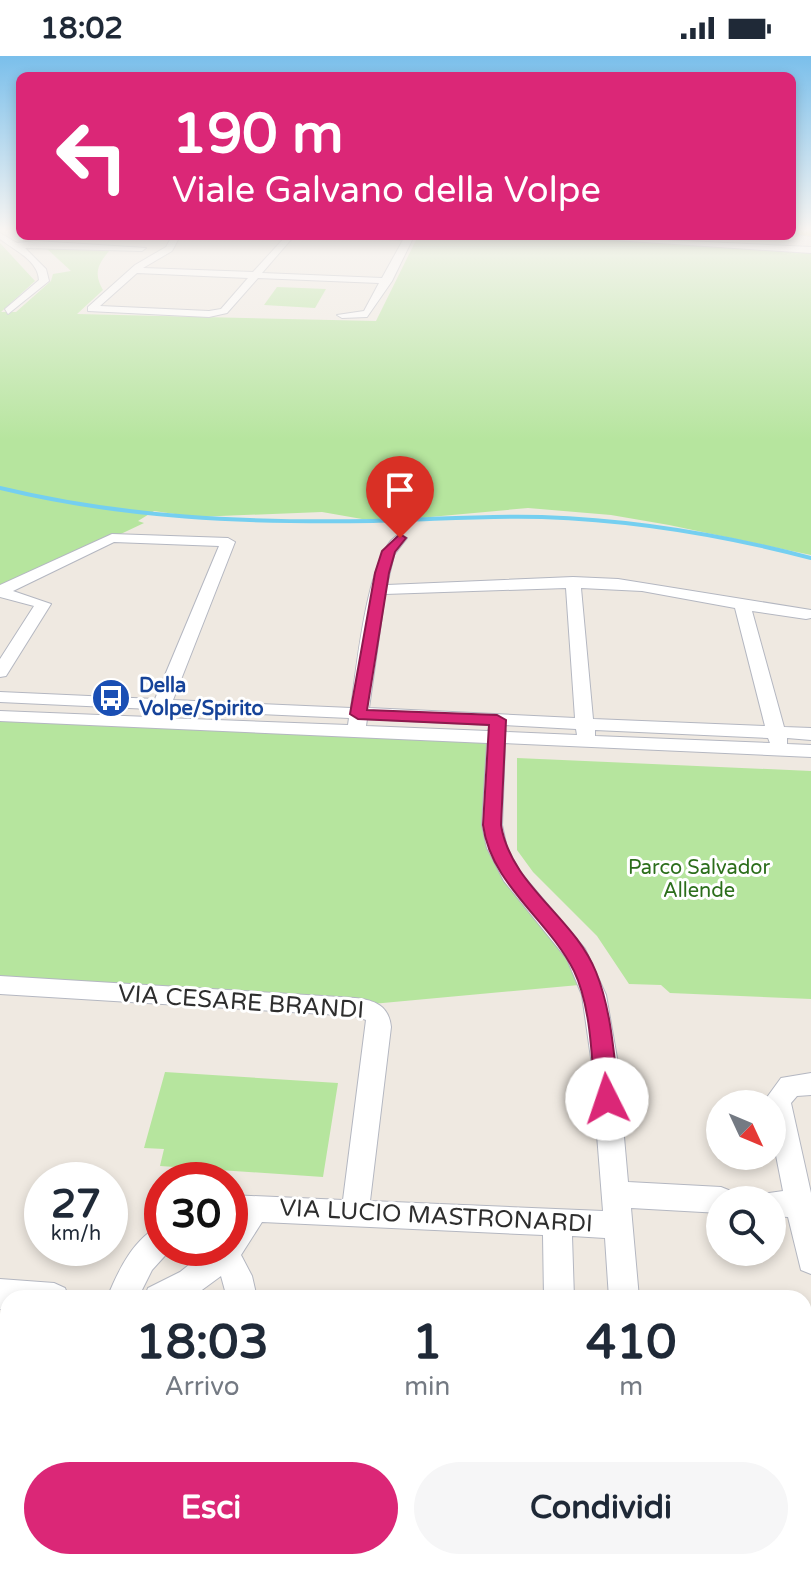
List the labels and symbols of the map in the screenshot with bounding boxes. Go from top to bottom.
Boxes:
pin [366,456,434,538]
place label: Della Volpe/Spirito [139,674,264,721]
bus stop icon: Della Volpe/Spirito [90,677,132,719]
park label: Parco Salvador Allende [628,856,770,903]
street label: VIA CESARE BRANDI [117,979,365,1025]
position arrow [565,1057,649,1141]
north arrow [706,1090,786,1170]
speed limit sign: 30 [144,1162,248,1266]
street label: VIA LUCIO MASTRONARDI [279,1193,593,1239]

